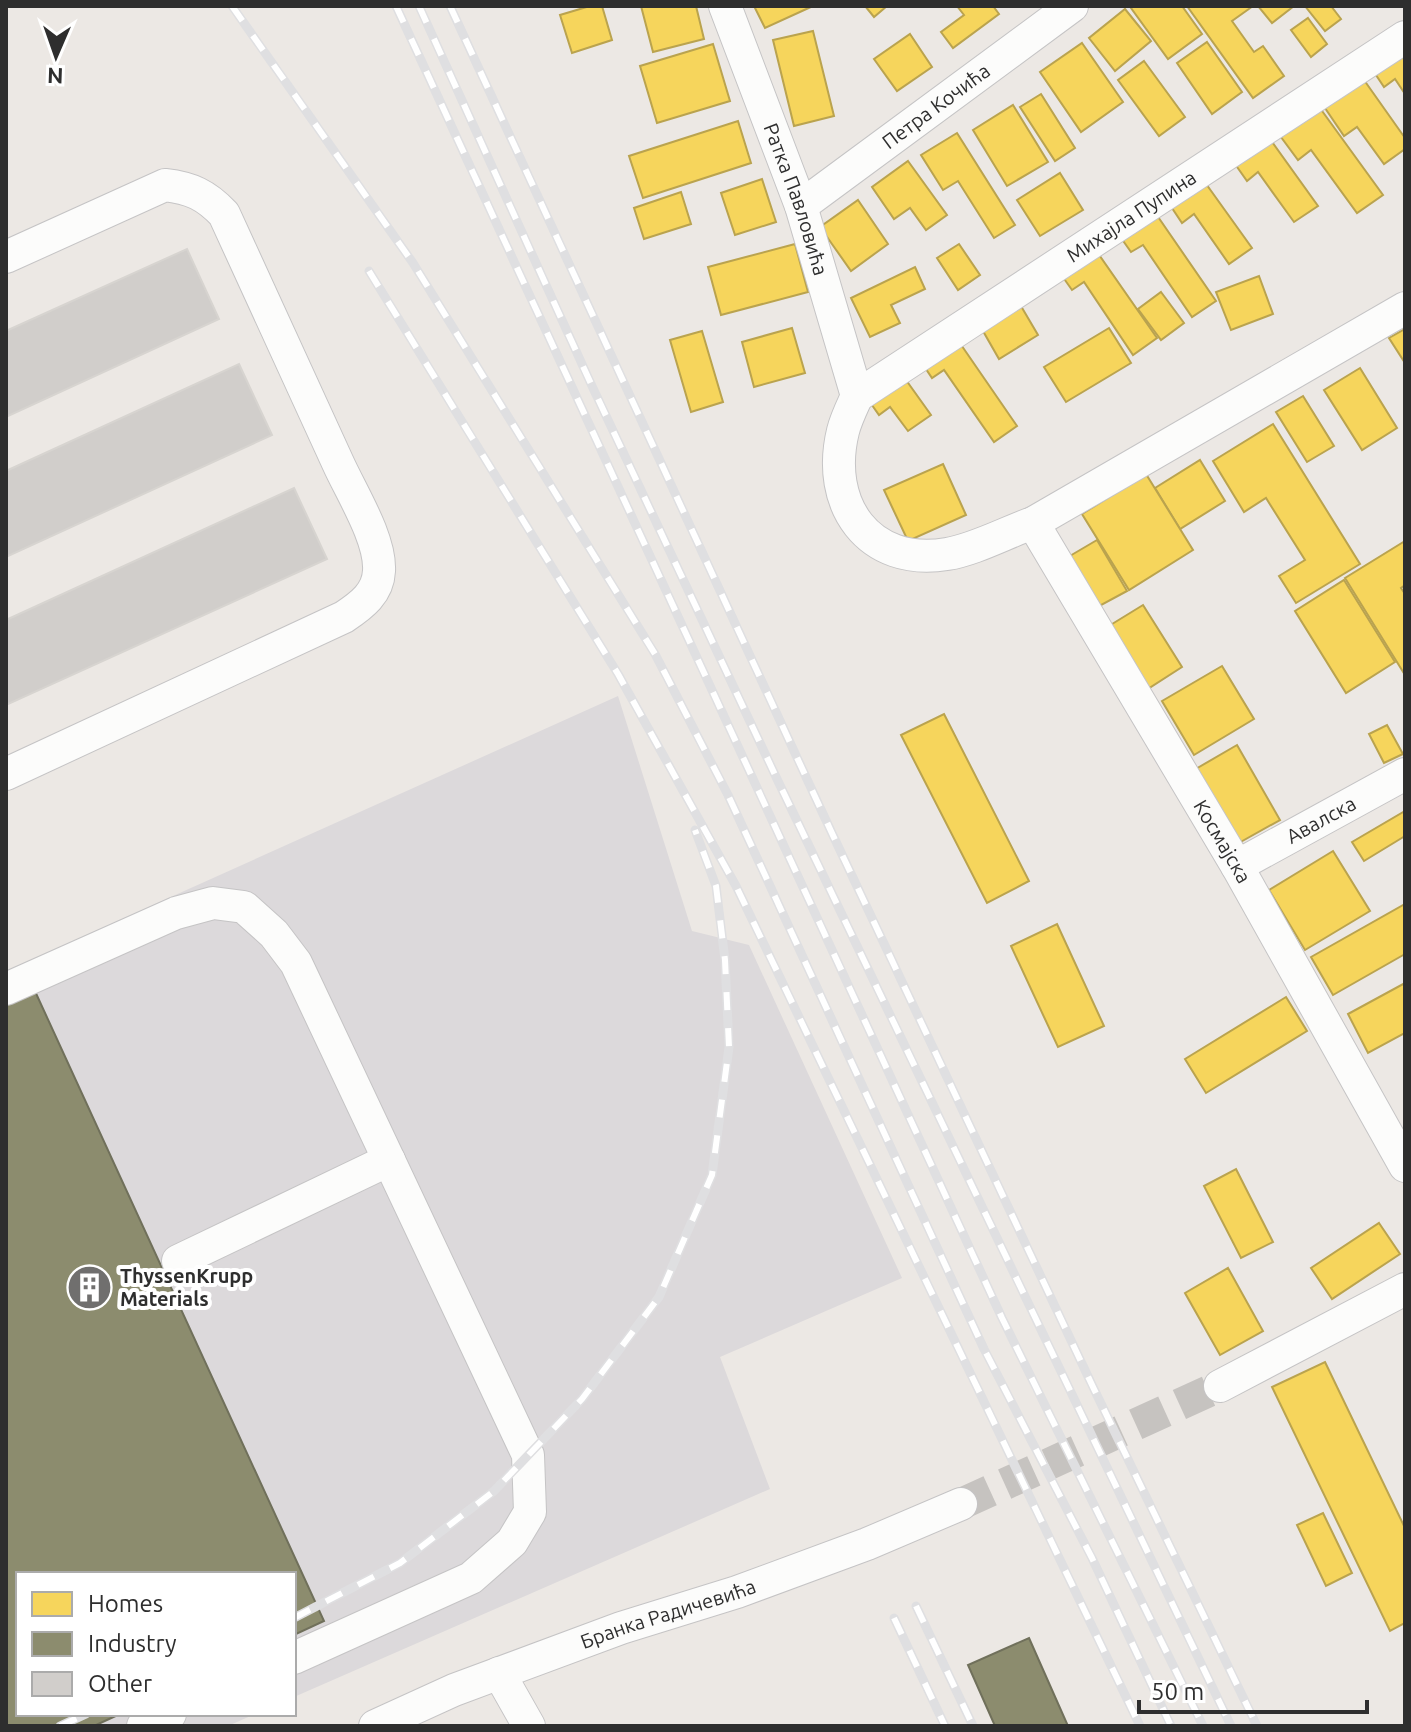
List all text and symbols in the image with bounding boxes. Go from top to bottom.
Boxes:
north arrow [16,16,96,96]
street label: Петра Кочића [878,59,994,153]
text: N [47,64,64,89]
street label: Ратка Павловића [760,120,833,278]
street label: Михајла Пупина [1062,165,1200,267]
street label: Авалска [1282,791,1360,848]
street label: Космајска [1189,796,1256,887]
building icon: ThyssenKrupp Materials [65,1264,113,1312]
place label: ThyssenKrupp Materials [120,1264,253,1310]
legend [16,1572,296,1716]
street label: Бранка Радичевића [577,1574,759,1653]
text: Homes [88,1590,163,1617]
text: Industry [88,1630,177,1657]
scale bar [1139,1664,1367,1714]
text: Other [88,1670,152,1697]
text: 50 m [1151,1678,1204,1705]

